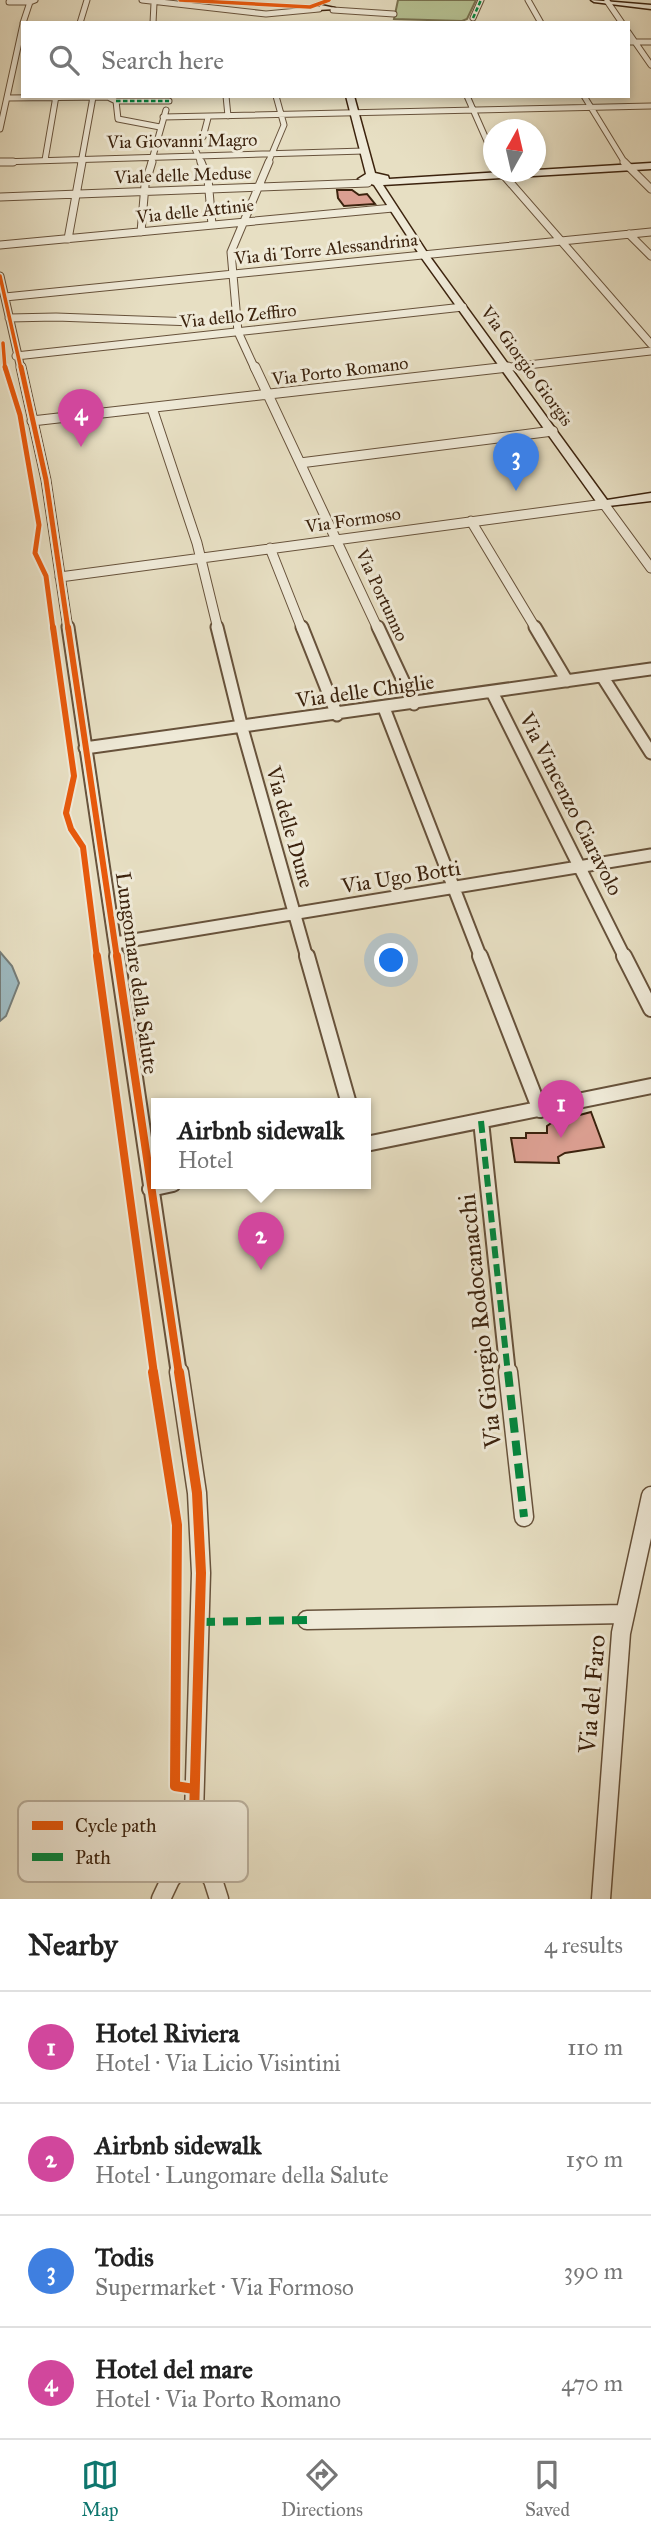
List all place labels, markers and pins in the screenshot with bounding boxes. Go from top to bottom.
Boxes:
pin: 4 [58,389,104,447]
pin: 3 [493,433,539,491]
pin: 1 [538,1080,584,1138]
pin: 2 [238,1212,284,1270]

